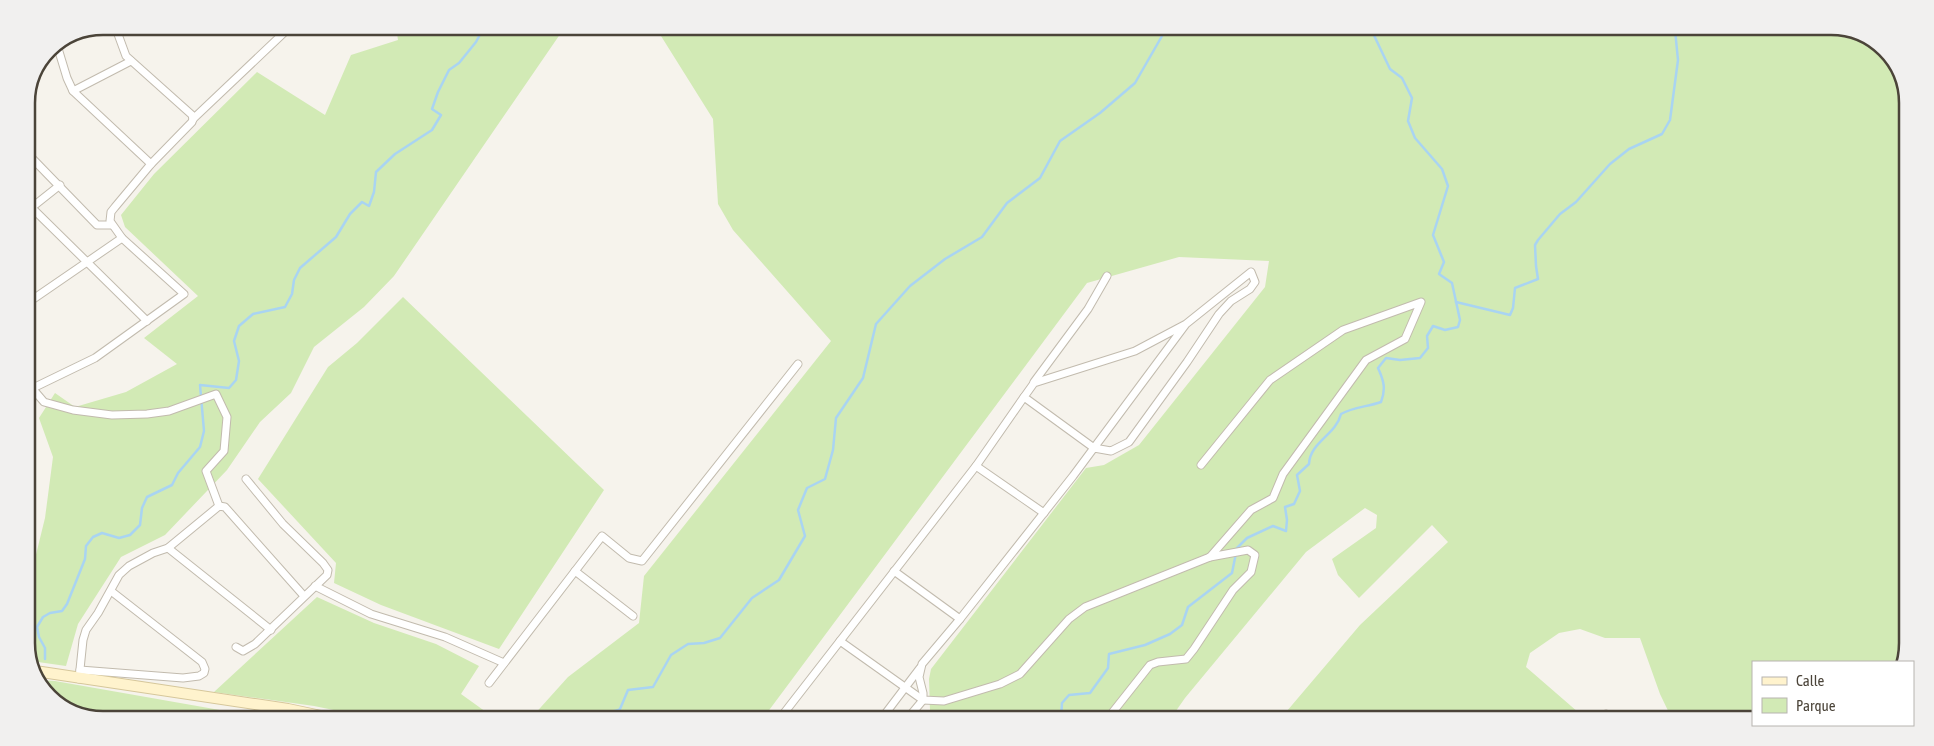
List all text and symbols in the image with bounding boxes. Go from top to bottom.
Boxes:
legend [1752,661,1914,726]
text: Calle [1796,672,1825,689]
text: Parque [1796,697,1836,714]

